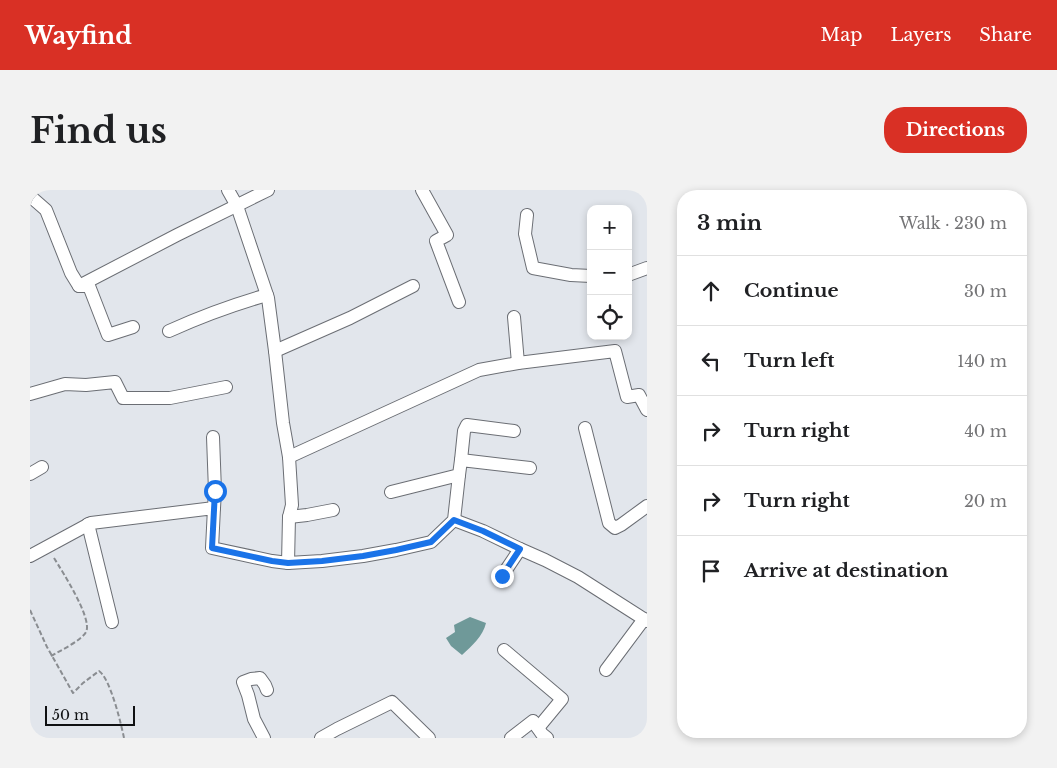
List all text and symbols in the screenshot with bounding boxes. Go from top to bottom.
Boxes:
text: Wayfind [25,21,132,50]
text: Map [821,24,862,46]
text: Layers [890,24,951,46]
text: Share [979,24,1032,46]
button: Directions [884,107,1027,153]
text: Find us [30,109,167,152]
map controls [587,205,632,340]
button: + [587,205,632,250]
text: 3 min [697,210,762,236]
text: Walk · 230 m [899,213,1007,233]
button: − [587,250,632,295]
icon: ahead [697,277,725,305]
text: Continue [744,279,839,302]
text: 30 m [964,281,1007,301]
button: locate [587,295,632,340]
icon: left [697,347,725,375]
text: Turn left [744,349,835,372]
text: 140 m [957,351,1007,371]
icon: right [697,417,725,445]
text: Turn right [744,419,850,442]
text: 40 m [964,421,1007,441]
route start [204,480,227,503]
icon: right [697,487,725,515]
text: Turn right [744,489,850,512]
text: 20 m [964,491,1007,511]
icon: arrive [697,557,725,585]
text: Arrive at destination [744,559,948,582]
route end [491,565,514,588]
scale bar [45,703,135,726]
text: 50 m [52,706,89,724]

